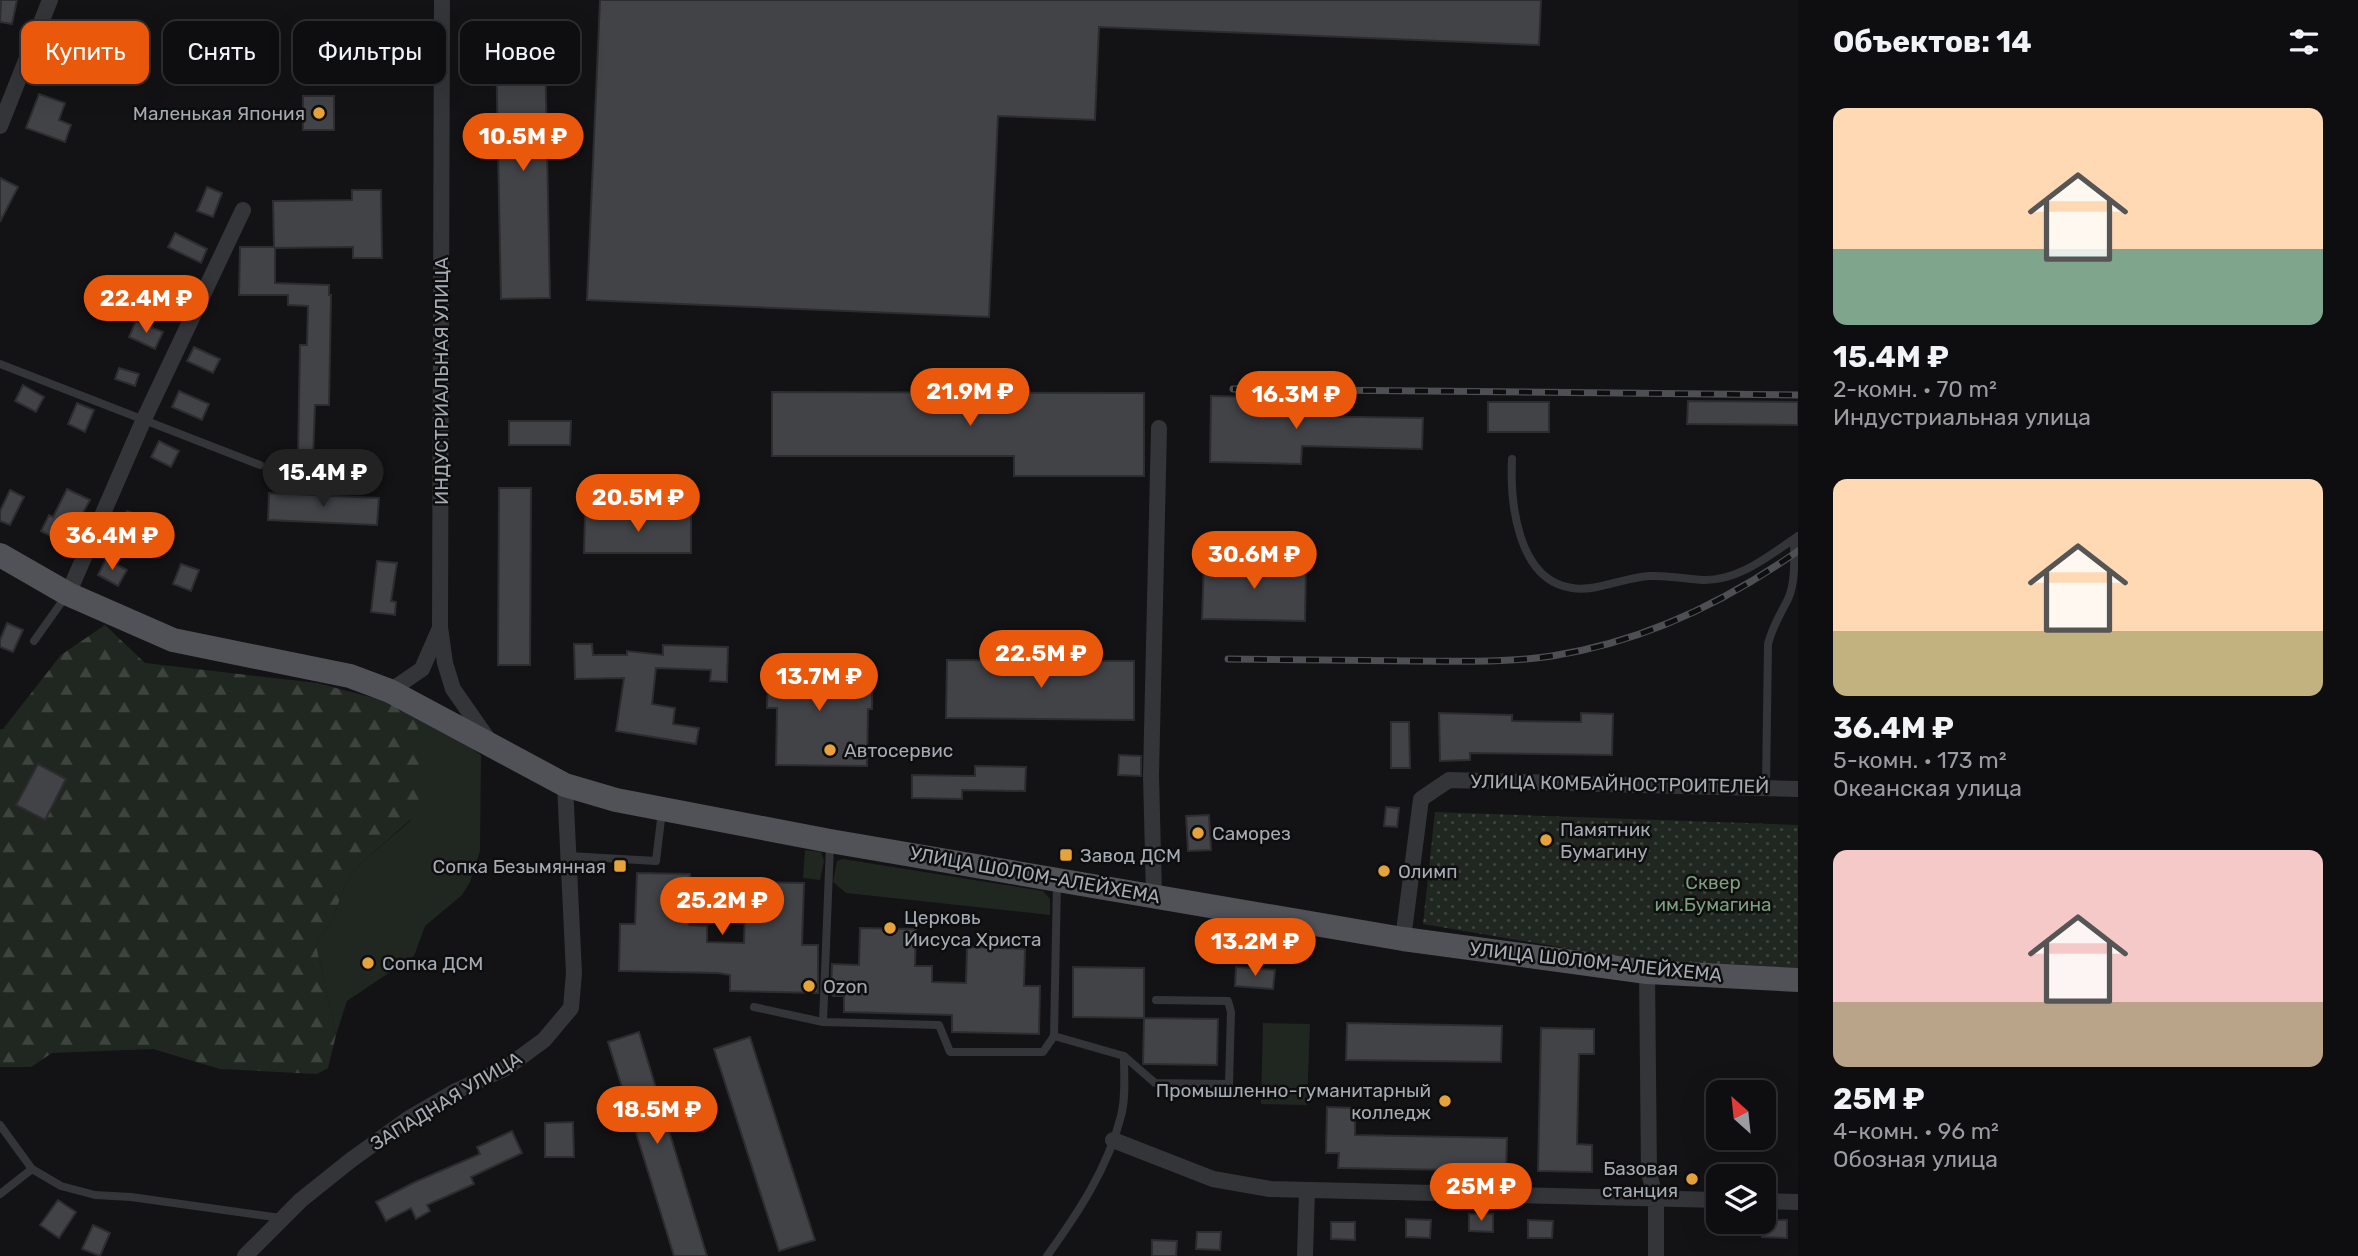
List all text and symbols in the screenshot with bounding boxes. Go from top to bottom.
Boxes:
chip: Купить [21,21,149,84]
chip: Снять [163,21,279,84]
chip: Фильтры [293,21,446,84]
chip: Новое [460,21,580,84]
icon: filters [2285,23,2323,61]
text: Объектов: 14 [1833,24,2032,60]
place label: Маленькая Япония [133,102,305,125]
marker: Маленькая Япония [311,105,327,121]
pin: 10.5M ₽ [458,114,588,173]
text: 10.5M ₽ [479,122,567,150]
icon: home [2015,154,2141,280]
street label: ИНДУСТРИАЛЬНАЯ УЛИЦА [430,257,453,505]
pin: 22.4M ₽ [81,276,211,335]
text: 22.4M ₽ [100,284,192,312]
text: 15.4M ₽ [1833,339,1949,375]
pin: 21.9M ₽ [905,368,1035,428]
pin: 16.3M ₽ [1231,372,1361,431]
text: 2-комн. · 70 m² [1833,375,1997,403]
text: 21.9M ₽ [926,377,1014,405]
text: 16.3M ₽ [1252,380,1340,408]
text: Индустриальная улица [1833,403,2091,431]
pin: 15.4M ₽ [258,449,388,509]
text: 15.4M ₽ [279,458,367,486]
pin: 20.5M ₽ [573,475,703,534]
text: 20.5M ₽ [592,483,684,511]
pin: 36.4M ₽ [47,512,177,572]
text: 36.4M ₽ [66,521,158,549]
icon: home [2015,525,2141,651]
pin: 30.6M ₽ [1189,532,1319,591]
text: 30.6M ₽ [1208,540,1300,568]
pin: 22.5M ₽ [976,630,1106,690]
text: 22.5M ₽ [995,639,1087,667]
pin: 13.7M ₽ [754,654,884,713]
text: 13.7M ₽ [776,662,862,690]
text: 36.4M ₽ [1833,710,1954,746]
place label: Автосервис [844,739,953,762]
marker: Автосервис [822,742,838,758]
text: 5-комн. · 173 m² [1833,746,2007,774]
street label: УЛИЦА КОМБАЙНОСТРОИТЕЛЕЙ [1471,770,1769,798]
text: Океанская улица [1833,774,2022,802]
place label: Памятник Бумагину [1560,818,1650,863]
place label: Саморез [1212,822,1291,845]
marker: Саморез [1190,825,1206,841]
marker: Памятник Бумагину [1538,832,1554,848]
street label: УЛИЦА ШОЛОМ-АЛЕЙХЕМА [908,842,1162,908]
place label: Завод ДСМ [1080,844,1181,867]
marker: Завод ДСМ [1058,847,1074,863]
place label: Сопка Безымянная [433,855,606,878]
marker: Сопка Безымянная [612,858,628,874]
place label: Олимп [1398,860,1457,883]
marker: Олимп [1376,863,1392,879]
park label: Сквер им.Бумагина [1655,871,1772,916]
pin: 25.2M ₽ [657,878,787,937]
text: 25.2M ₽ [676,886,768,914]
icon: home [2015,896,2141,1022]
place label: Церковь Иисуса Христа [904,906,1042,951]
pin: 13.2M ₽ [1190,918,1320,978]
marker: Церковь Иисуса Христа [882,920,898,936]
text: 13.2M ₽ [1211,927,1299,955]
street label: УЛИЦА ШОЛОМ-АЛЕЙХЕМА [1469,937,1724,987]
place label: Сопка ДСМ [382,952,483,975]
marker: Сопка ДСМ [360,955,376,971]
place label: Ozon [823,975,868,998]
marker: Ozon [801,978,817,994]
street label: ЗАПАДНАЯ УЛИЦА [366,1047,526,1155]
place label: Промышленно-гуманитарный колледж [1156,1079,1431,1124]
north arrow [1706,1080,1776,1150]
map controls [1706,1080,1776,1234]
text: 25M ₽ [1833,1081,1925,1117]
pin: 18.5M ₽ [592,1086,722,1146]
marker: Промышленно-гуманитарный колледж [1437,1093,1453,1109]
text: 18.5M ₽ [613,1095,701,1123]
text: 4-комн. · 96 m² [1833,1117,1999,1145]
text: Обозная улица [1833,1145,1998,1173]
place label: Базовая станция [1602,1157,1678,1202]
pin: 25M ₽ [1432,1164,1530,1223]
button: layers [1706,1164,1776,1234]
marker: Базовая станция [1684,1171,1700,1187]
text: 25M ₽ [1446,1172,1516,1200]

